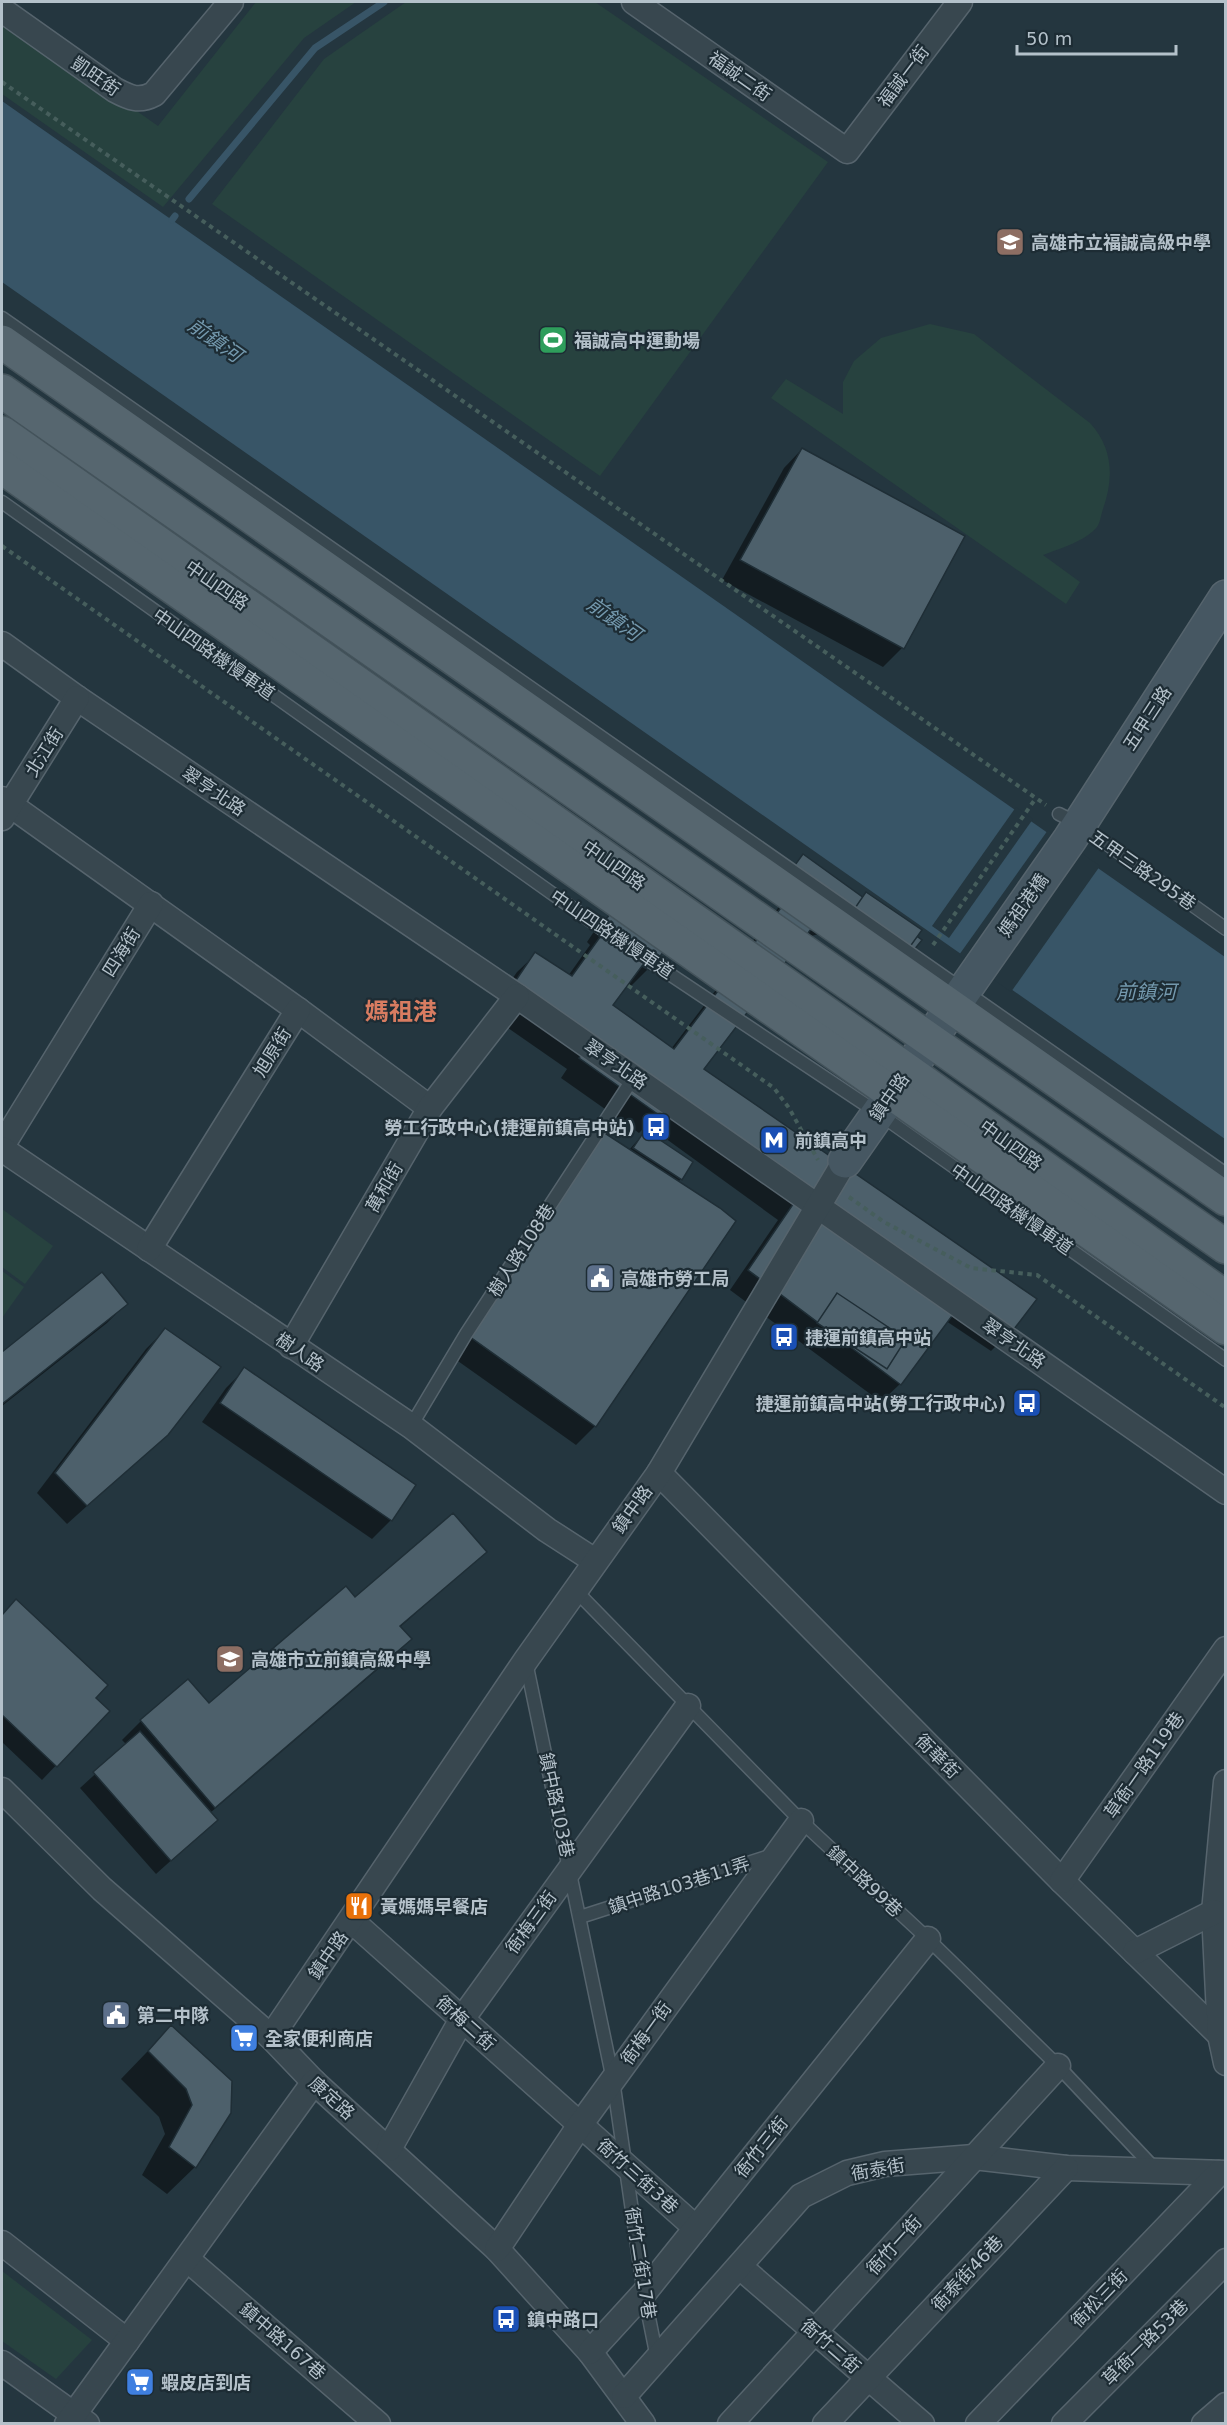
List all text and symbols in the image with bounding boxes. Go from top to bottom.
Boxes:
scale bar [1017,18,1176,56]
text: 50 m [1026,28,1072,49]
street label: 福誠一街 [873,41,933,111]
street label: 福誠二街 [704,47,776,105]
street label: 凱旺街 [68,52,124,100]
school or university icon: 高雄市立福誠高級中學 [994,226,1026,258]
place label: 高雄市立福誠高級中學 [1031,232,1211,253]
water label: 前鎮河 [184,313,250,369]
sports icon: 福誠高中運動場 [537,324,569,356]
place label: 福誠高中運動場 [574,330,700,351]
street label: 中山四路 [181,556,253,614]
water label: 前鎮河 [583,592,649,648]
street label: 中山四路機慢車道 [149,604,279,704]
street label: 五甲三路 [1119,682,1175,754]
street label: 北江街 [21,724,67,780]
street label: 翠亨北路 [178,762,250,820]
street label: 五甲三路295巷 [1086,826,1200,914]
street label: 中山四路 [578,836,650,894]
street label: 媽祖港橋 [994,869,1052,941]
street label: 中山四路機慢車道 [546,885,678,983]
street label: 四海街 [98,924,144,980]
water label: 前鎮河 [1116,980,1180,1004]
district label: 媽祖港 [365,998,437,1026]
street label: 旭原街 [249,1024,295,1080]
street label: 翠亨北路 [580,1035,652,1093]
street label: 鎮中路 [865,1069,913,1125]
bus stop icon: 勞工行政中心(捷運前鎮高中站) [640,1111,672,1143]
street label: 中山四路 [976,1115,1046,1175]
place label: 勞工行政中心(捷運前鎮高中站) [385,1117,635,1138]
metro station icon: 前鎮高中 [758,1124,790,1156]
place label: 前鎮高中 [795,1130,867,1151]
street label: 萬和街 [361,1158,407,1216]
street label: 中山四路機慢車道 [947,1159,1077,1259]
street label: 樹人路108巷 [483,1200,559,1300]
public building icon: 高雄市勞工局 [584,1262,616,1294]
place label: 高雄市勞工局 [621,1268,729,1289]
street label: 翠亨北路 [978,1314,1050,1372]
bus stop icon: 捷運前鎮高中站 [768,1321,800,1353]
place label: 捷運前鎮高中站 [805,1327,931,1348]
street label: 樹人路 [272,1328,328,1376]
bus stop icon: 捷運前鎮高中站(勞工行政中心) [1011,1387,1043,1419]
place label: 捷運前鎮高中站(勞工行政中心) [756,1393,1006,1414]
street label: 鎮中路 [608,1481,656,1537]
school or university icon: 高雄市立前鎮高級中學 [214,1643,246,1675]
place label: 高雄市立前鎮高級中學 [251,1649,431,1670]
street label: 草衙一路119巷 [1100,1708,1188,1822]
street label: 衙華街 [911,1729,965,1783]
street label: 鎮中路103巷 [536,1751,578,1859]
street label: 鎮中路99巷 [823,1841,907,1921]
street label: 鎮中路103巷11弄 [606,1852,752,1918]
street label: 衙梅三街 [501,1887,561,1957]
restaurant icon: 黃媽媽早餐店 [343,1890,375,1922]
place label: 黃媽媽早餐店 [380,1896,488,1917]
street label: 鎮中路 [304,1927,352,1983]
street label: 衙梅二街 [432,1991,500,2055]
street label: 衙梅一街 [616,1998,676,2068]
public building icon: 第二中隊 [100,1999,132,2031]
place label: 第二中隊 [137,2005,209,2026]
supermarket icon: 全家便利商店 [228,2022,260,2054]
place label: 全家便利商店 [265,2028,373,2049]
street label: 康定路 [305,2072,359,2124]
street label: 衙竹三街 [730,2112,792,2182]
street label: 衙竹三街3巷 [593,2134,683,2218]
street label: 衙泰街 [850,2154,906,2184]
street label: 衙竹二街17巷 [622,2206,660,2320]
street label: 衙竹一街 [862,2211,926,2279]
street label: 衙泰街46巷 [927,2231,1007,2315]
street label: 衙松三街 [1066,2265,1132,2331]
street label: 草衙一路53巷 [1098,2295,1192,2389]
street label: 鎮中路167巷 [236,2298,330,2384]
bus stop icon: 鎮中路口 [490,2303,522,2335]
place label: 鎮中路口 [527,2309,599,2330]
street label: 衙竹二街 [797,2314,865,2378]
supermarket icon: 蝦皮店到店 [124,2366,156,2398]
place label: 蝦皮店到店 [161,2372,251,2393]

